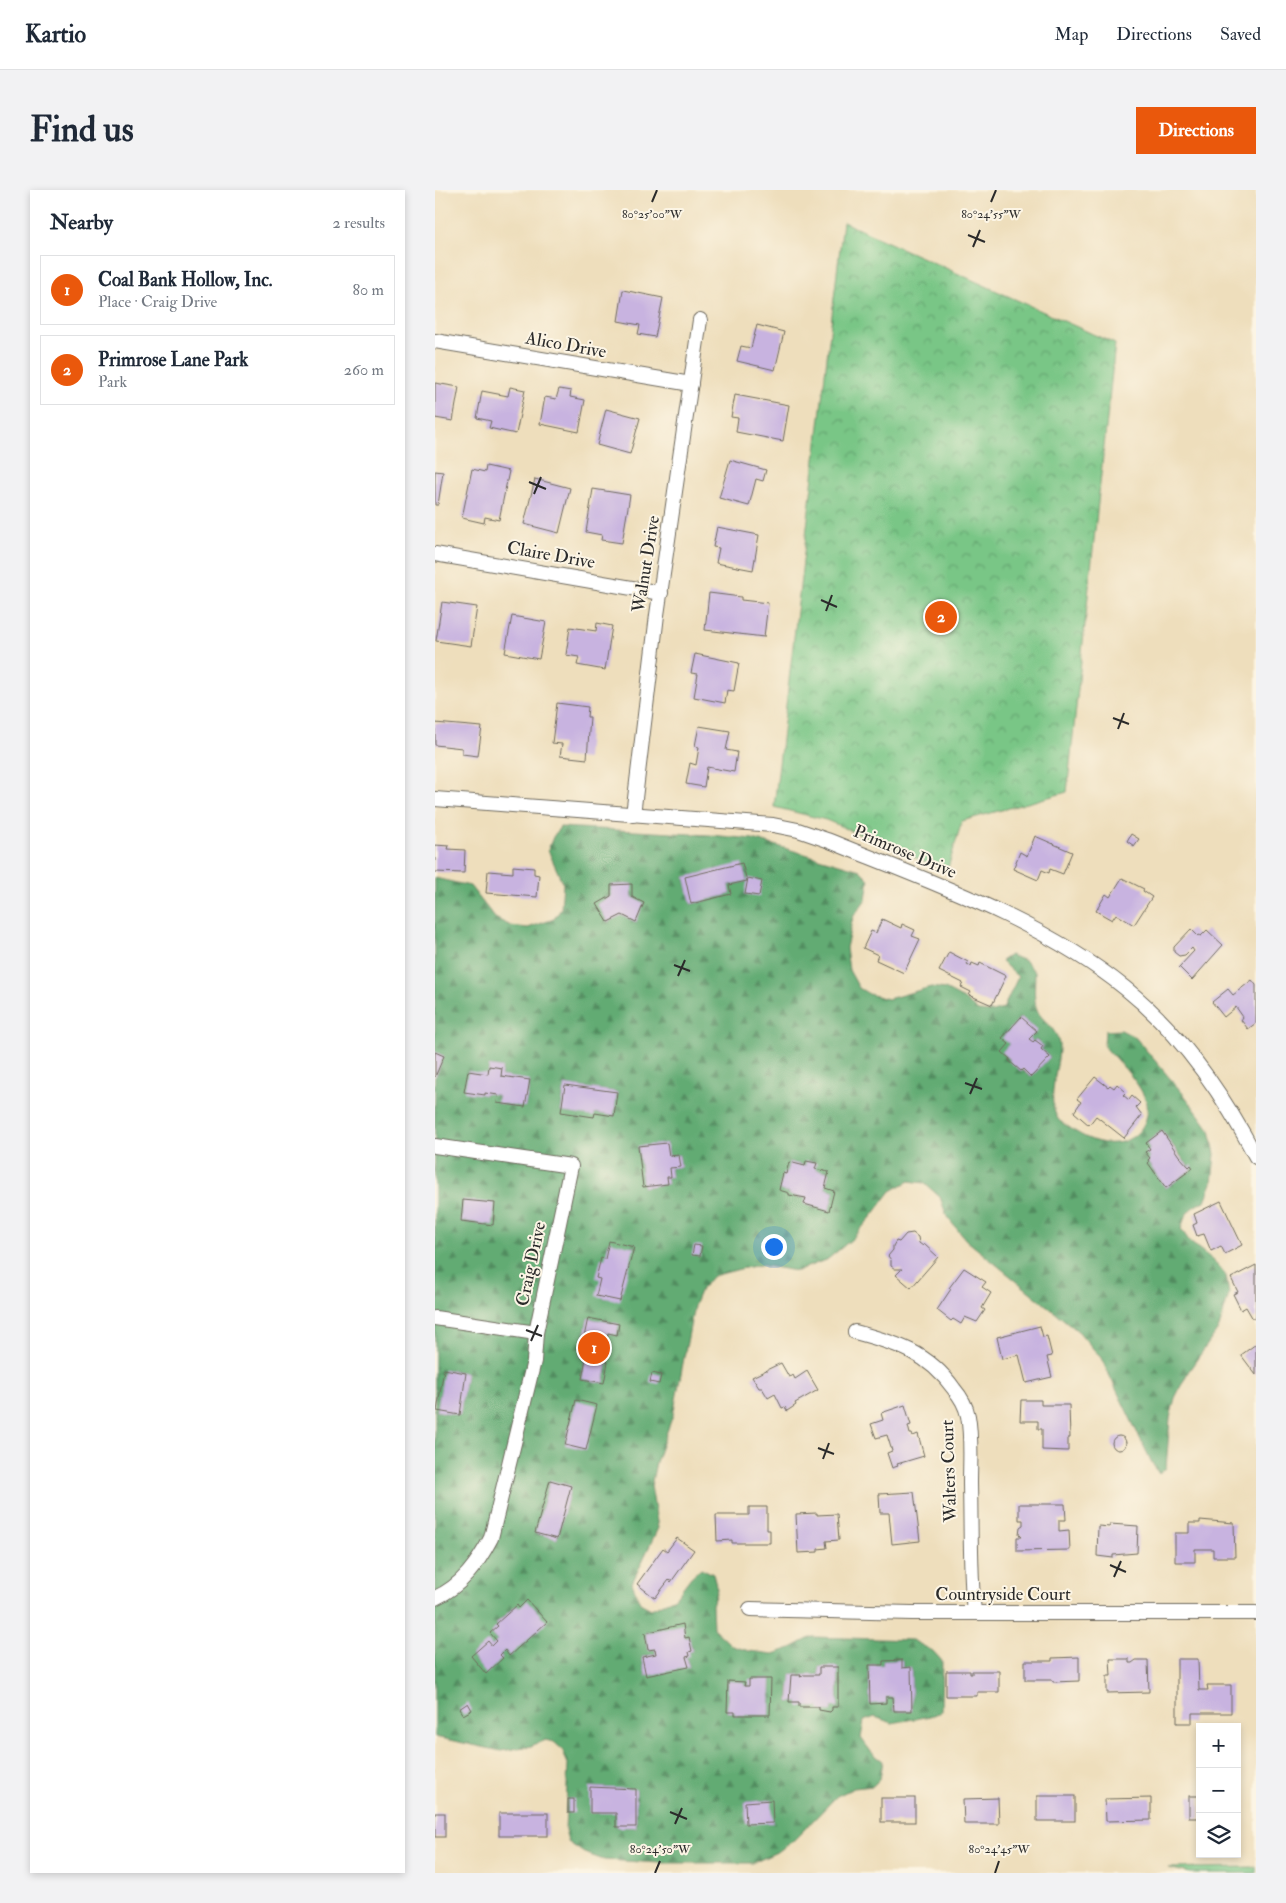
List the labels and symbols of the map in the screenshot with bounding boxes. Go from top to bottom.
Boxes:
text: 80°25'00"W [622,207,683,222]
text: 80°24'55"W [961,207,1022,222]
street label: Alico Drive [523,326,609,363]
street label: Walnut Drive [627,513,665,615]
street label: Claire Drive [505,536,597,574]
pin: 2 [925,598,957,636]
street label: Primrose Drive [850,820,960,884]
street label: Craig Drive [511,1219,551,1308]
your location [761,1234,787,1260]
pin: 1 [578,1329,610,1367]
street label: Walters Court [936,1419,962,1524]
street label: Countryside Court [935,1583,1071,1606]
text: 80°24'50"W [630,1842,691,1857]
text: 80°24'45"W [969,1842,1030,1857]

